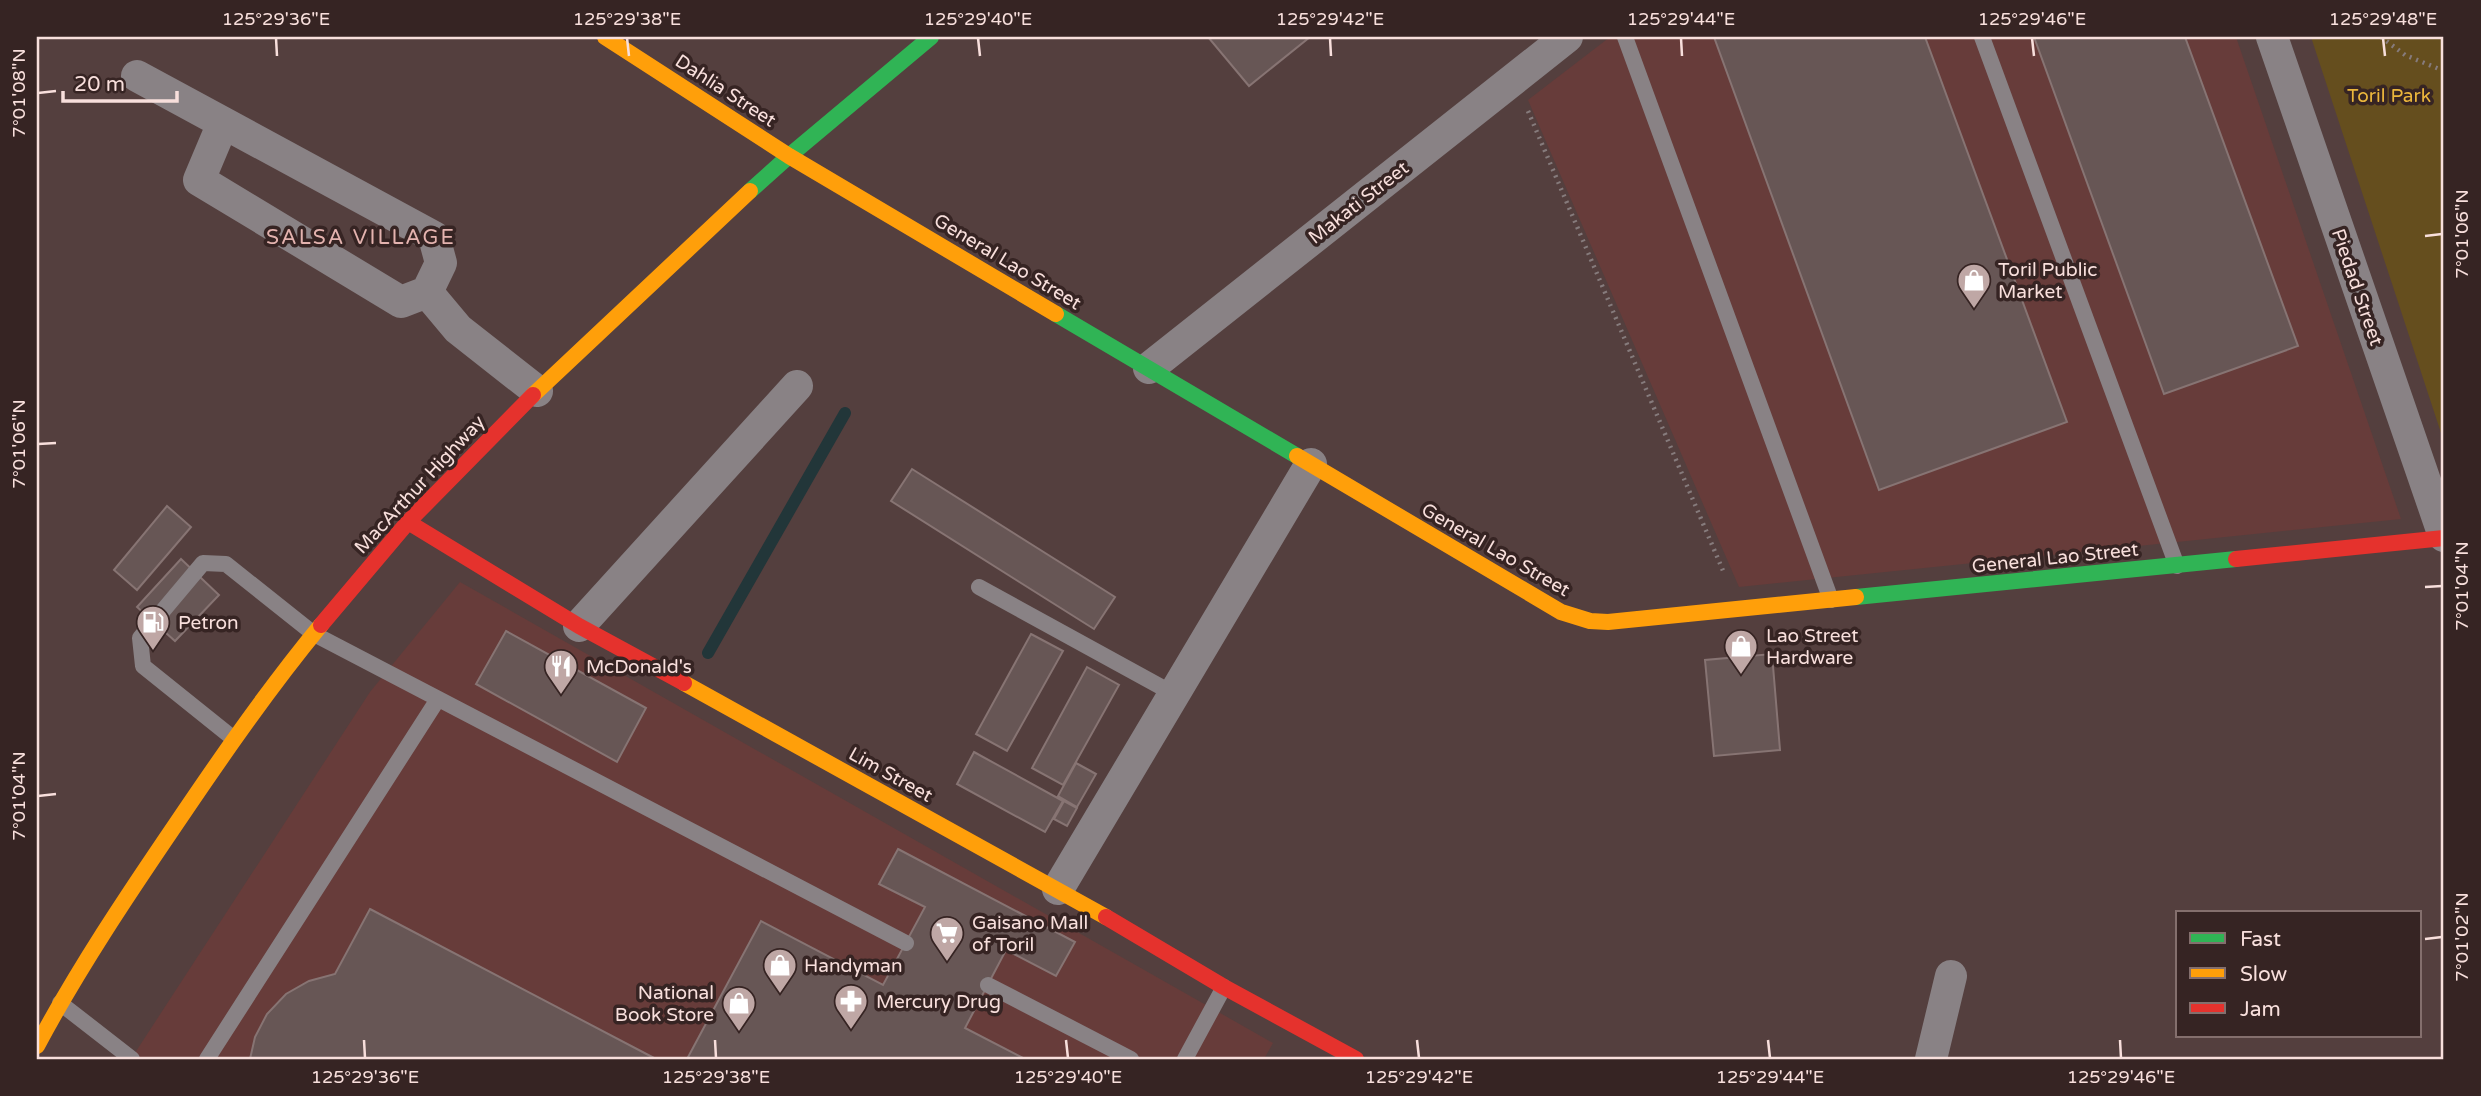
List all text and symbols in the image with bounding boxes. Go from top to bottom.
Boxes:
text: 125°29'36"E [222,8,330,30]
text: 125°29'38"E [573,8,681,30]
text: 125°29'40"E [924,8,1032,30]
text: 125°29'42"E [1276,8,1384,30]
text: 125°29'44"E [1627,8,1735,30]
text: 125°29'46"E [1978,8,2086,30]
text: 125°29'48"E [2329,8,2437,30]
text: 7°01'08"N [8,48,30,138]
street label: Dahlia Street [671,50,780,132]
scale bar [63,60,177,104]
text: 20 m [74,72,125,97]
park label: Toril Park [2347,85,2431,107]
street label: Makati Street [1304,157,1413,249]
text: 7°01'06"N [2451,189,2473,279]
street label: General Lao Street [930,209,1085,314]
district label: SALSA VILLAGE [266,225,456,250]
street label: Piedad Street [2327,226,2387,349]
place label: Toril Public Market [1998,259,2097,303]
shop icon: Toril Public Market [1955,261,1993,310]
text: 7°01'06"N [8,399,30,489]
street label: MacArthur Highway [350,411,489,558]
street label: General Lao Street [1417,498,1574,601]
street label: General Lao Street [1971,538,2140,578]
text: 7°01'04"N [2451,541,2473,631]
fuel station icon: Petron [134,603,172,652]
place label: Petron [178,612,239,634]
place label: Lao Street Hardware [1766,625,1858,669]
shop icon: Lao Street Hardware [1722,627,1760,676]
restaurant icon: McDonald's [542,647,580,696]
place label: McDonald's [586,656,692,678]
street label: Lim Street [845,743,936,807]
text: 7°01'04"N [8,751,30,841]
text: 7°01'02"N [2451,892,2473,982]
legend [2176,911,2422,1036]
place label: Gaisano Mall of Toril [972,912,1088,956]
supermarket icon: Gaisano Mall of Toril [928,914,966,963]
text: Fast [2240,927,2281,952]
shop icon: Handyman [761,946,799,995]
place label: Handyman [804,955,902,977]
text: Slow [2240,962,2288,987]
place label: National Book Store [615,982,714,1026]
pharmacy icon: Mercury Drug [832,982,870,1031]
shop icon: National Book Store [720,984,758,1033]
place label: Mercury Drug [876,991,1001,1013]
text: Jam [2240,997,2281,1022]
text: 125°29'36"E [311,1066,419,1088]
text: 125°29'38"E [662,1066,770,1088]
text: 125°29'40"E [1014,1066,1122,1088]
text: 125°29'42"E [1365,1066,1473,1088]
text: 125°29'44"E [1716,1066,1824,1088]
text: 125°29'46"E [2067,1066,2175,1088]

